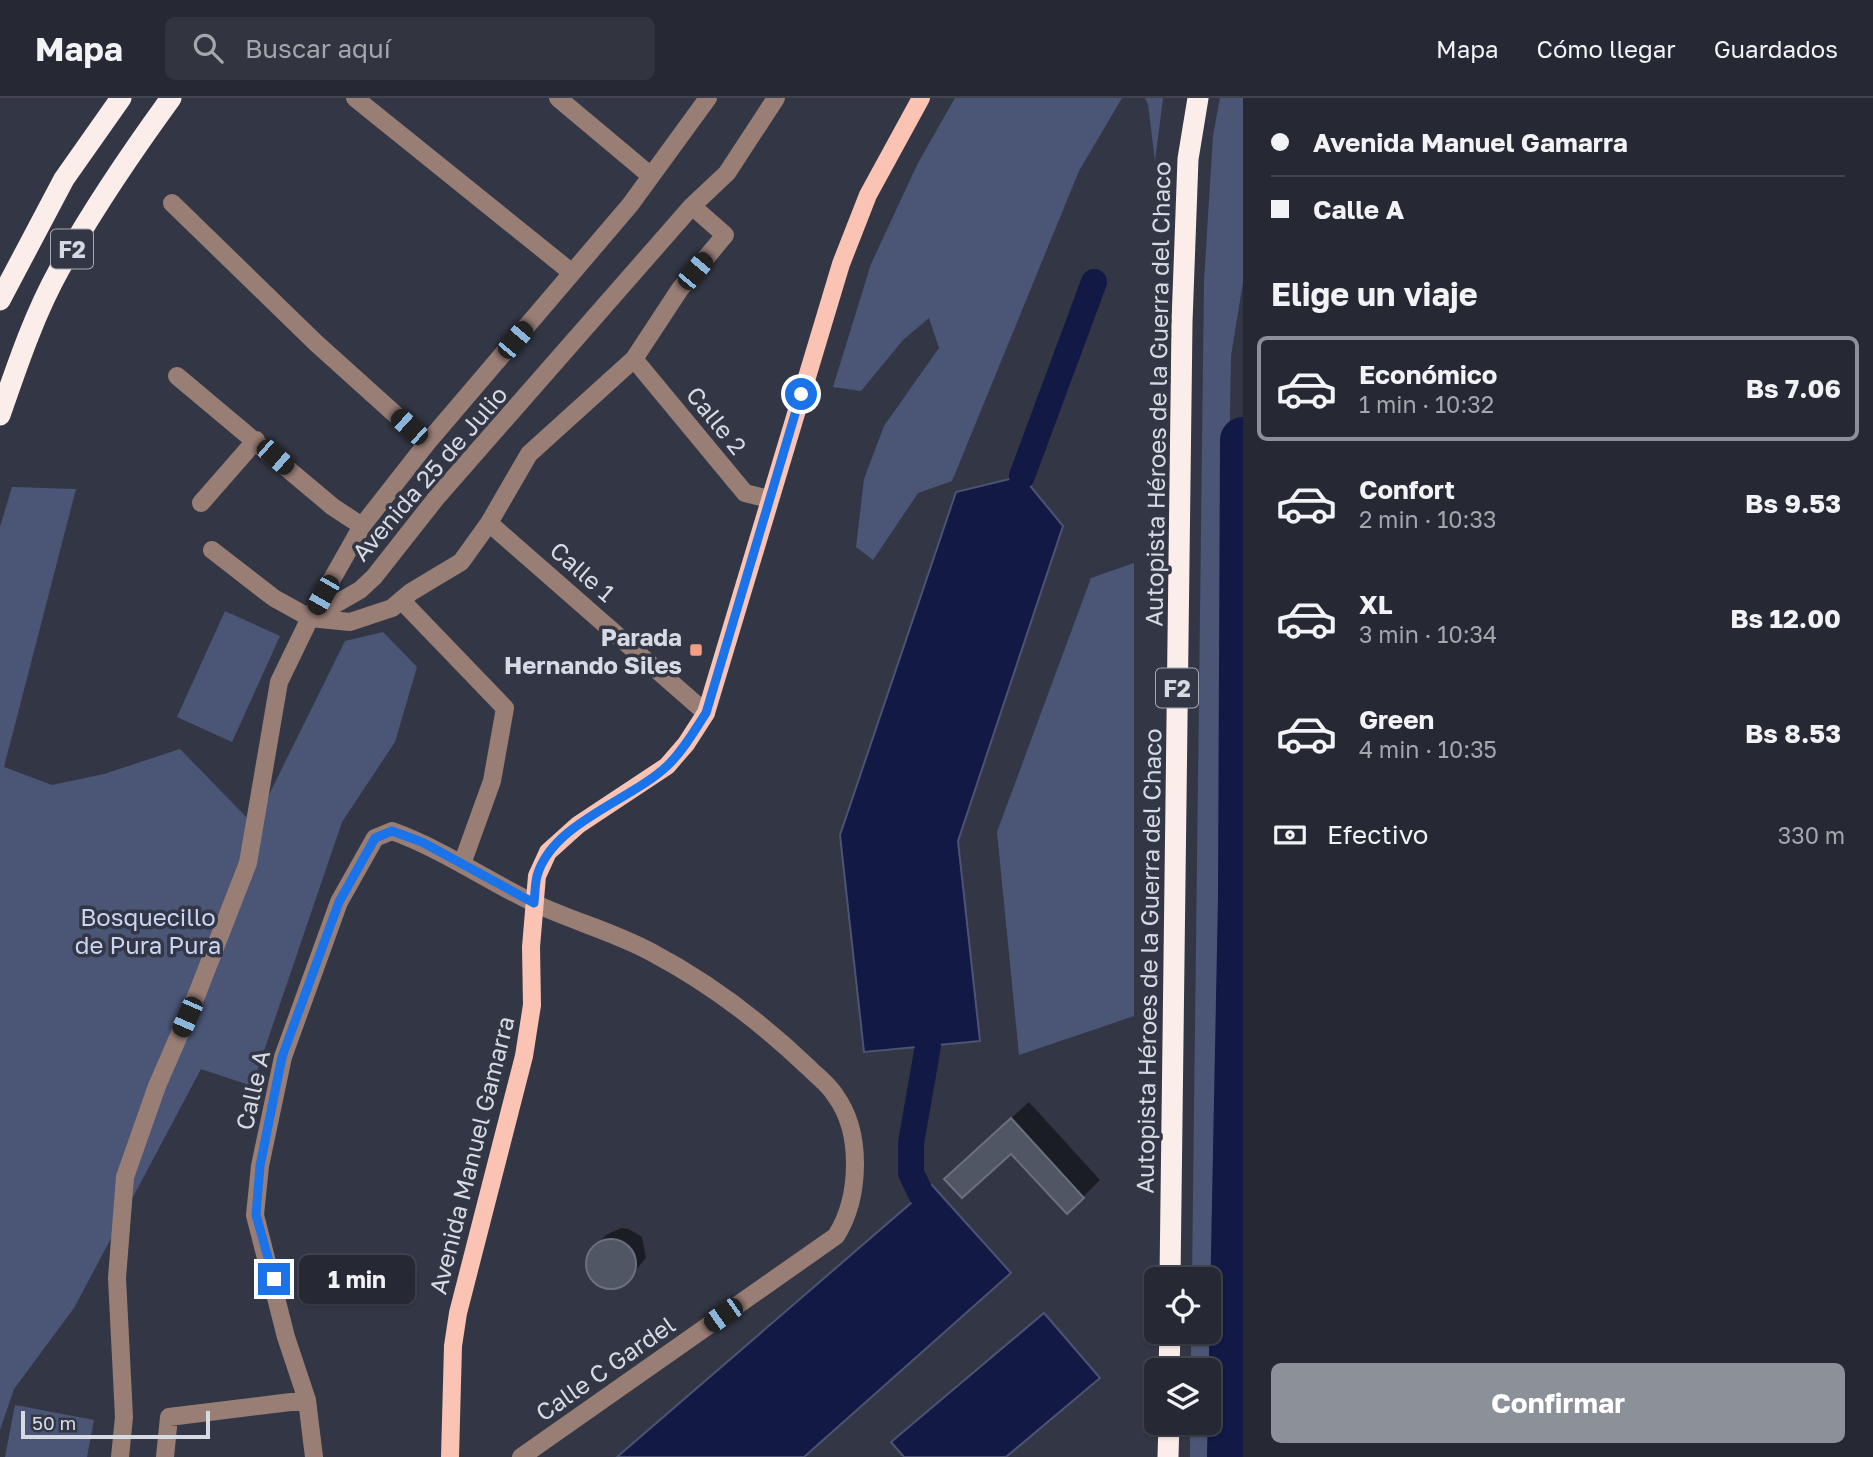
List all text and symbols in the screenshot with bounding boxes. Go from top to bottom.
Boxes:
search box [165,17,655,80]
text: Mapa [35,29,123,68]
icon: search [189,29,227,67]
text: Buscar aquí [245,33,391,64]
text: Mapa [1436,34,1499,63]
text: Cómo llegar [1537,34,1676,63]
text: Guardados [1714,34,1838,63]
text: Avenida Manuel Gamarra [1313,127,1628,158]
street label: Autopista Héroes de la Guerra del Chaco [1138,161,1176,627]
text: Calle A [1313,194,1404,225]
road number: F2 [51,230,93,268]
car [674,248,717,294]
text: Elige un viaje [1271,275,1478,313]
car [494,317,537,363]
icon: car [1275,357,1338,420]
text: Económico [1359,359,1497,390]
text: Bs 7.06 [1746,373,1841,404]
route start [785,378,817,410]
street label: Avenida 25 de Julio [345,380,513,566]
street label: Calle 2 [681,380,753,460]
text: 1 min · 10:32 [1359,390,1494,418]
car [387,405,432,449]
car [253,435,298,479]
icon: car [1275,472,1338,535]
text: Confort [1359,474,1455,505]
text: Bs 9.53 [1745,488,1841,519]
text: 2 min · 10:33 [1359,505,1496,533]
street label: Calle 1 [545,535,621,607]
car [304,572,343,618]
icon: car [1275,587,1338,650]
text: XL [1359,589,1393,620]
text: Bs 12.00 [1730,603,1841,634]
text: 3 min · 10:34 [1359,620,1497,648]
place label: Parada Hernando Siles [504,622,682,679]
marker: Parada Hernando Siles [688,642,704,658]
road number: F2 [1156,668,1198,708]
icon: car [1275,702,1338,765]
text: Green [1359,704,1434,735]
text: Bs 8.53 [1745,718,1841,749]
street label: Autopista Héroes de la Guerra del Chaco [1129,728,1167,1194]
text: 4 min · 10:35 [1359,735,1497,763]
icon: cash [1271,816,1309,854]
text: Efectivo [1327,819,1428,850]
text: 330 m [1778,821,1845,849]
park label: Bosquecillo de Pura Pura [75,902,221,959]
car [169,994,206,1040]
street label: Avenida Manuel Gamarra [422,1013,520,1297]
street label: Calle A [229,1047,275,1133]
callout: 1 min [298,1254,414,1304]
route end [258,1263,290,1295]
text: 1 min [328,1265,386,1293]
map controls [1144,1267,1221,1435]
button: locate [1144,1267,1221,1344]
car [700,1294,747,1336]
street label: Calle C Gardel [530,1309,680,1427]
button: layers [1144,1358,1221,1435]
button: Confirmar [1271,1363,1845,1443]
scale bar [21,1408,210,1440]
text: 50 m [32,1411,76,1434]

